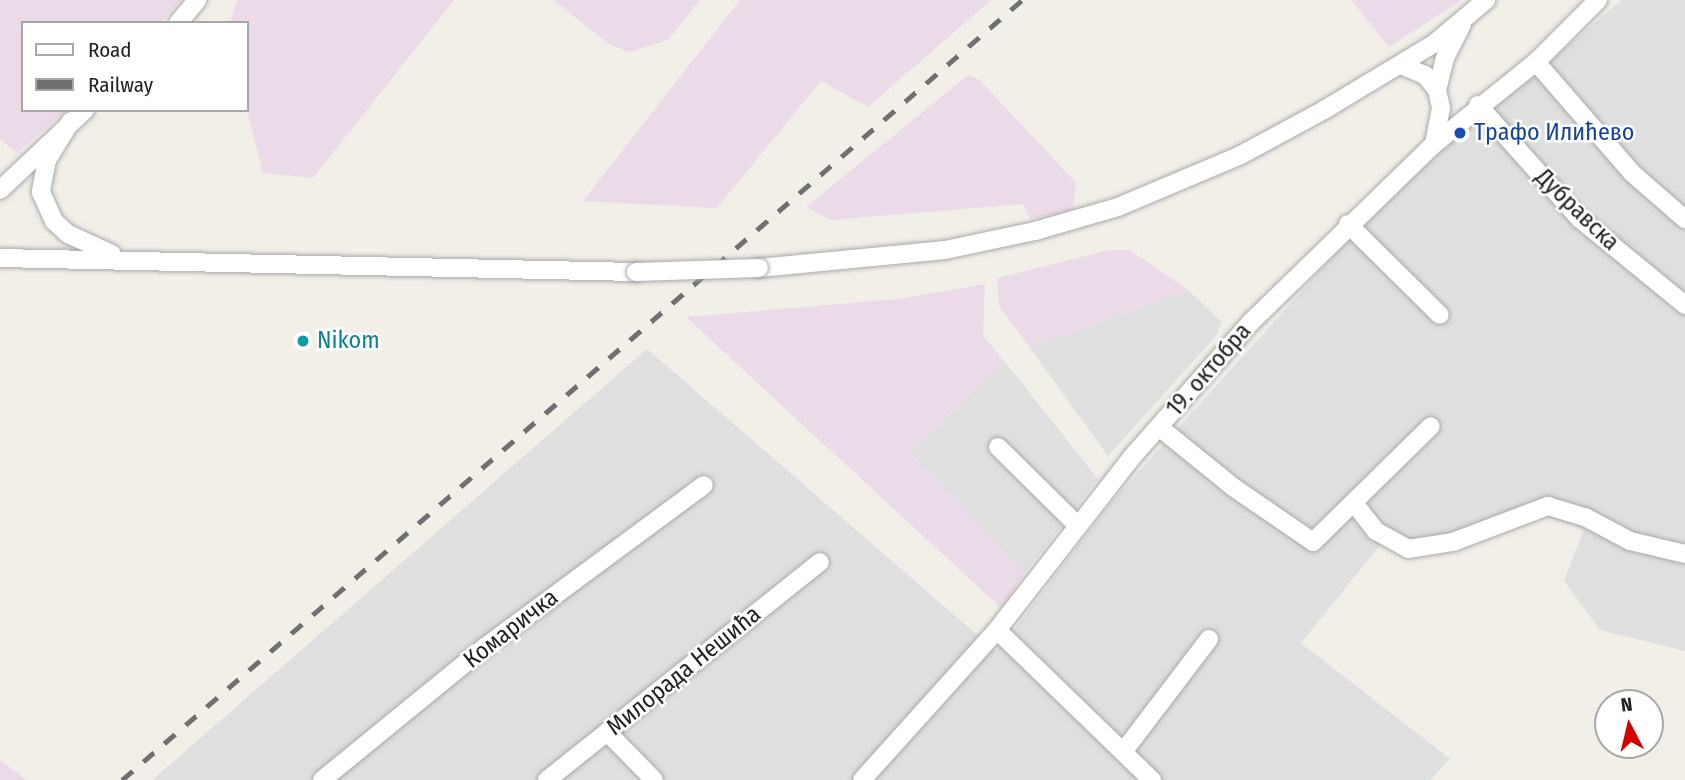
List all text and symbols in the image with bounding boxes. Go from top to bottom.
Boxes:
legend [21,21,248,112]
text: Road [88,37,132,63]
text: Railway [88,72,153,98]
place label: Трафо Илићево [1474,119,1634,147]
marker: Трафо Илићево [1452,125,1468,141]
street label: Дубравска [1529,163,1625,257]
street label: 19. октобра [1161,317,1257,423]
place label: Nikom [317,327,380,355]
marker: Nikom [295,333,311,349]
street label: Комаричка [458,583,564,675]
street label: Милорада Нешића [601,600,767,742]
north arrow [1594,689,1664,759]
text: N [1620,693,1634,717]

